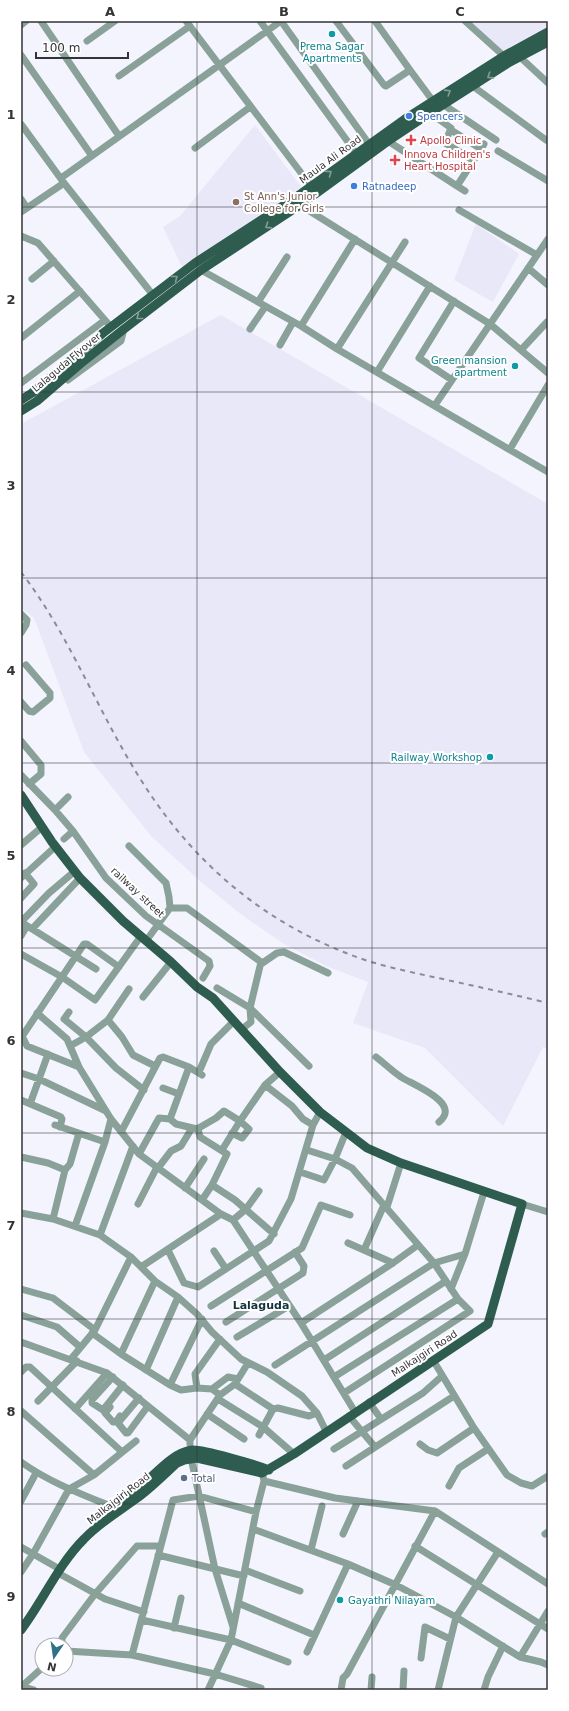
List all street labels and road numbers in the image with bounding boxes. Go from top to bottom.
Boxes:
street label: Maula Ali Road [297,133,363,186]
street label: Lalaguda Flyover [30,330,103,394]
street label: railway street [109,865,166,920]
street label: Malkajgiri Road [389,1328,459,1379]
street label: Malkajgiri Road [85,1471,152,1526]

